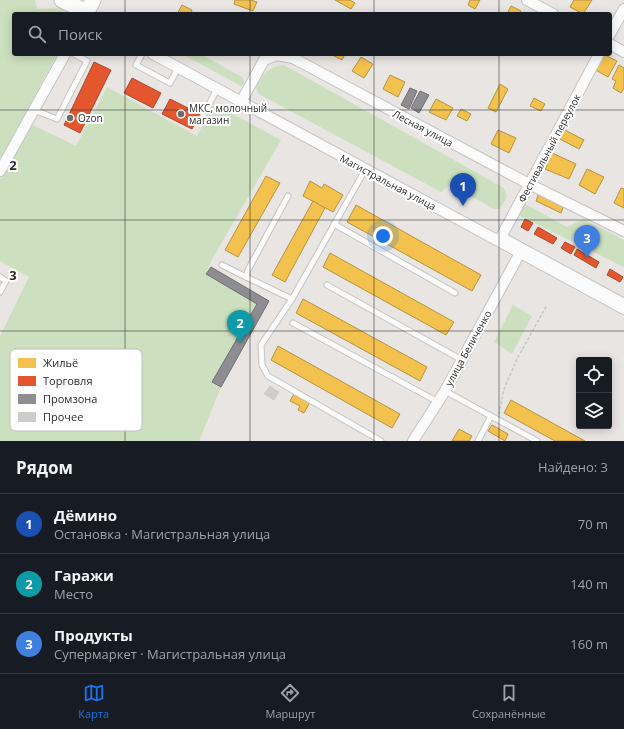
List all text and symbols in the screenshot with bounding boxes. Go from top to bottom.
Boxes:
search box [12,12,612,56]
icon: search [26,23,48,45]
text: Поиск [58,24,102,44]
street label: Фестивальный переулок [514,91,584,205]
place label: МКС, молочный магазин [189,101,267,127]
street label: Лесная улица [390,106,456,150]
marker: МКС, молочный магазин [176,109,186,119]
place label: Ozon [78,111,103,125]
marker: Ozon [65,113,75,123]
street label: Магистральная улица [337,151,439,213]
text: 2 [9,156,17,174]
pin: 1 [450,173,476,206]
pin: 3 [574,225,600,258]
your location [373,226,393,246]
text: 3 [9,266,17,284]
street label: улица Беличенко [441,308,495,388]
pin: 2 [227,310,253,343]
legend [10,349,142,431]
text: Жильё [43,355,78,370]
map controls [576,357,612,429]
button: locate [576,357,612,393]
text: Торговля [43,373,92,388]
text: Промзона [43,391,97,406]
button: layers [576,393,612,429]
text: Прочее [43,409,83,424]
text: Рядом [16,456,73,479]
text: Найдено: 3 [538,458,608,476]
text: Дёмино [54,505,117,525]
text: 1 [25,515,33,533]
text: 70 m [578,515,608,533]
text: Остановка · Магистральная улица [54,525,270,543]
text: Гаражи [54,565,114,585]
text: 2 [25,575,33,593]
text: 140 m [570,575,608,593]
text: Место [54,585,93,603]
text: Продукты [54,625,133,645]
text: 3 [25,635,33,653]
text: 160 m [570,635,608,653]
text: Супермаркет · Магистральная улица [54,645,286,663]
tab: Карта [78,682,109,721]
tab: Маршрут [266,682,315,721]
tab: Сохранённые [472,682,546,721]

